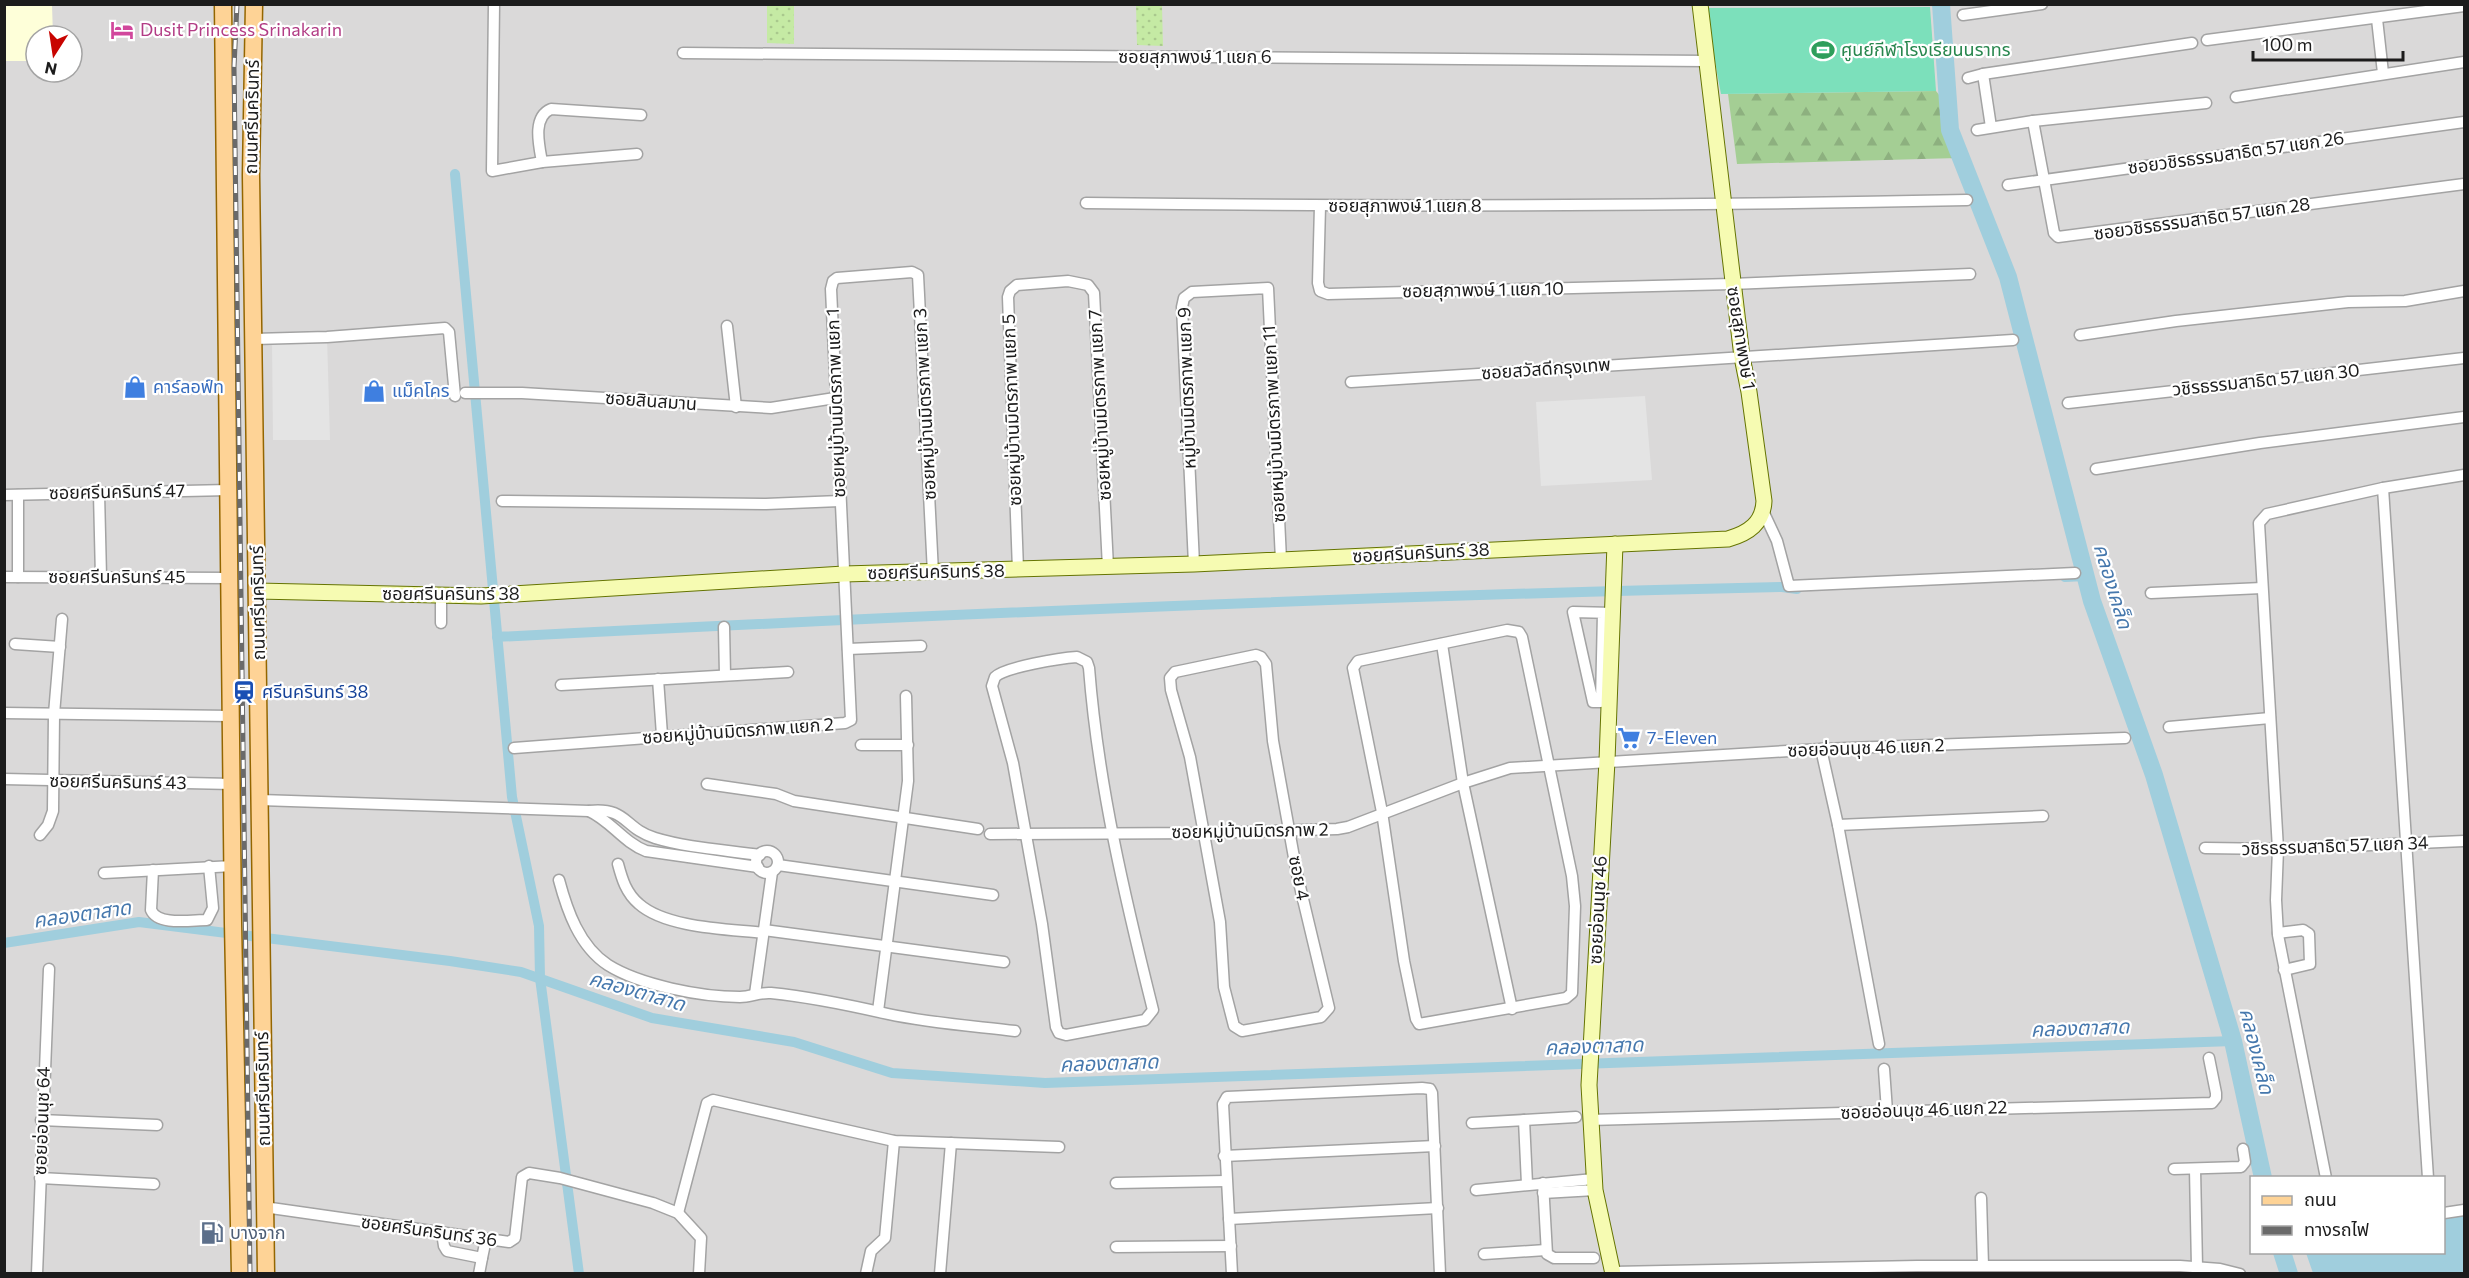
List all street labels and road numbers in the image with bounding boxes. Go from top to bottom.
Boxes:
street label: ซอยสุภาพงษ์ 1 แยก 6 [1118,45,1272,68]
street label: ถนนศรีนครินทร์ [239,59,263,174]
street label: ซอยวชิรธรรมสาธิต 57 แยก 26 [2126,126,2345,178]
street label: ซอยวชิรธรรมสาธิต 57 แยก 28 [2092,192,2311,244]
street label: ซอยสุภาพงษ์ 1 แยก 8 [1328,194,1482,217]
street label: ซอยสุภาพงษ์ 1 แยก 10 [1402,277,1564,302]
street label: ซอยสุภาพงษ์ 1 [1722,285,1761,391]
street label: ซอยหมู่บ้านมิตรภาพ แยก 3 [908,307,942,501]
street label: หมู่บ้านมิตรภาพ แยก 9 [1172,307,1202,469]
street label: ซอยหมู่บ้านมิตรภาพ แยก 1 [821,308,851,498]
street label: ซอยหมู่บ้านมิตรภาพ แยก 7 [1083,309,1117,501]
street label: ซอยหมู่บ้านมิตรภาพ แยก 5 [997,314,1027,506]
street label: ซอยหมู่บ้านมิตรภาพ แยก 11 [1257,325,1291,523]
street label: ซอยสวัสดีกรุงเทพ [1481,353,1611,384]
street label: วชิรธรรมสาธิต 57 แยก 30 [2171,358,2361,400]
street label: ซอยสินสมาน [604,386,698,414]
street label: ซอยศรีนครินทร์ 47 [49,479,185,503]
street label: ซอยศรีนครินทร์ 38 [1352,537,1490,567]
street label: ถนนศรีนครินทร์ [245,545,269,661]
street label: ซอยศรีนครินทร์ 38 [867,559,1005,583]
street label: ซอยศรีนครินทร์ 45 [48,565,186,587]
street label: ซอยศรีนครินทร์ 38 [382,582,520,604]
street label: ซอยหมู่บ้านมิตรภาพ แยก 2 [641,712,835,750]
street label: ซอยอ่อนนุช 46 แยก 2 [1787,733,1945,762]
street label: ซอยศรีนครินทร์ 43 [49,769,187,793]
street label: ซอยหมู่บ้านมิตรภาพ 2 [1171,818,1329,844]
street label: วชิรธรรมสาธิต 57 แยก 34 [2241,831,2429,859]
street label: ซอย 4 [1285,853,1315,902]
street label: ซอยอ่อนนุช 46 [1583,855,1612,965]
street label: ถนนศรีนครินทร์ [250,1031,274,1147]
street label: ซอยอ่อนนุช 64 [28,1066,55,1176]
street label: ซอยอ่อนนุช 46 แยก 22 [1840,1095,2008,1124]
street label: ซอยศรีนครินทร์ 36 [360,1210,499,1250]

